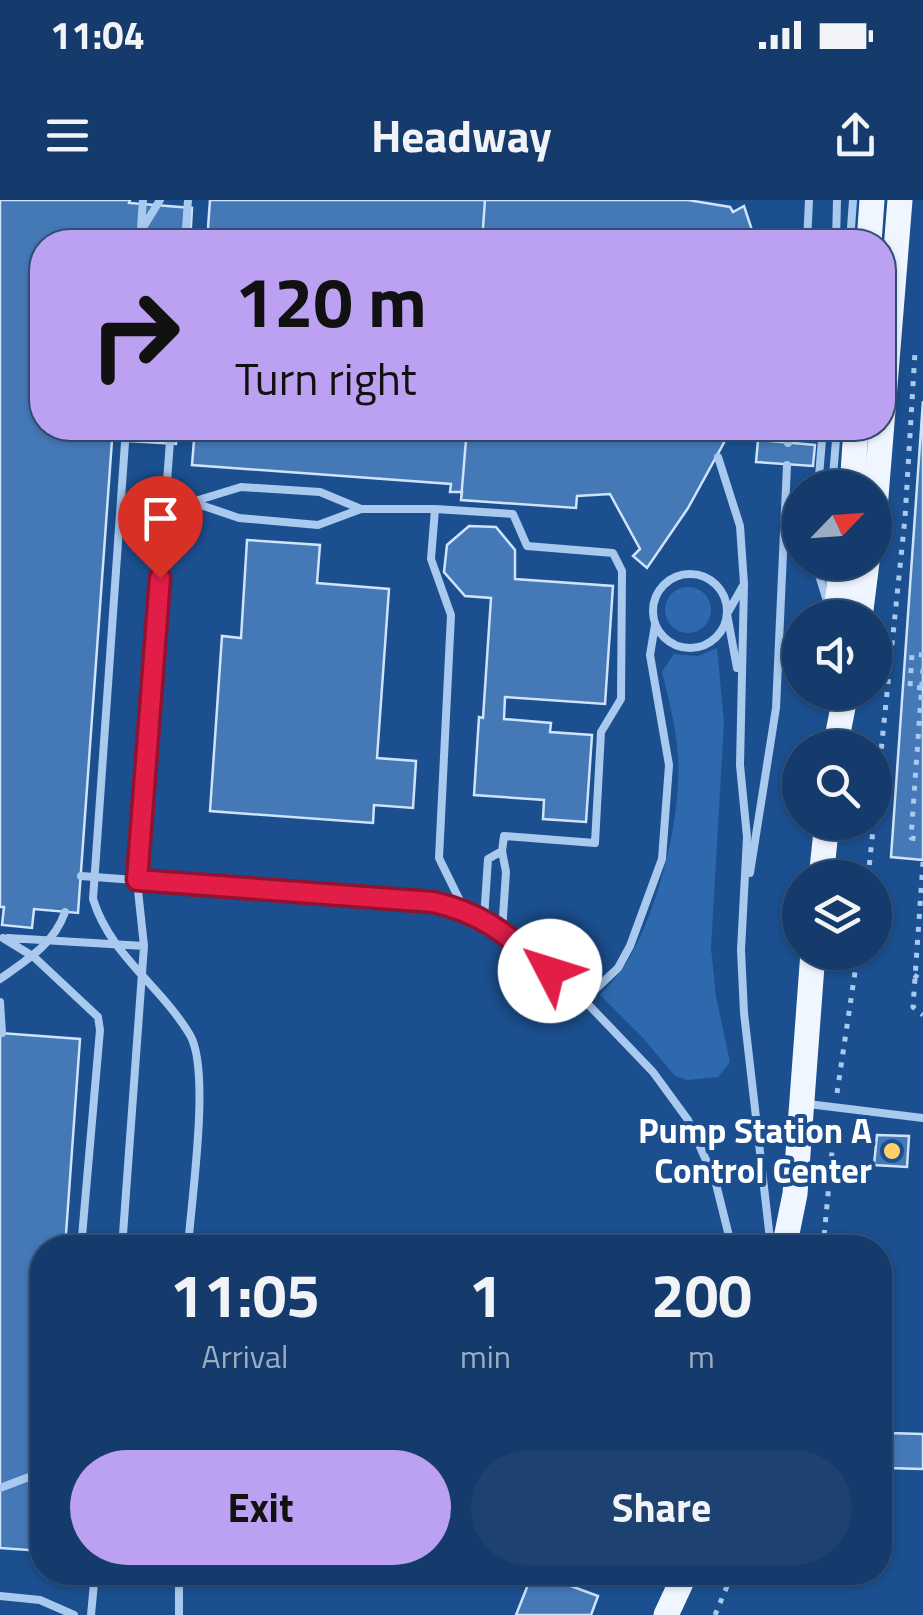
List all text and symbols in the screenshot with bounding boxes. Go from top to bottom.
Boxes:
text: 11:04 [50,6,145,64]
text: Headway [371,101,552,169]
icon: menu [40,108,95,163]
icon: share [828,108,883,163]
text: 120 m [235,248,427,354]
icon: right [70,270,200,400]
text: Turn right [235,344,417,412]
north arrow [782,470,892,580]
map controls [782,470,892,970]
pin [118,476,203,579]
icon: arrive [133,491,188,546]
button: sound [782,600,892,710]
button: search [782,730,892,840]
button: layers [782,860,892,970]
position arrow [498,919,602,1023]
place label: Pump Station A Control Center [638,1103,872,1197]
marker: Pump Station A Control Center [881,1140,903,1162]
text: 11:05 [170,1249,320,1340]
text: 1 [469,1249,502,1340]
text: 200 [651,1249,752,1340]
text: Arrival [202,1332,288,1380]
text: min [460,1332,511,1380]
text: m [688,1332,715,1380]
button: Exit [70,1450,451,1565]
button: Share [471,1450,852,1565]

